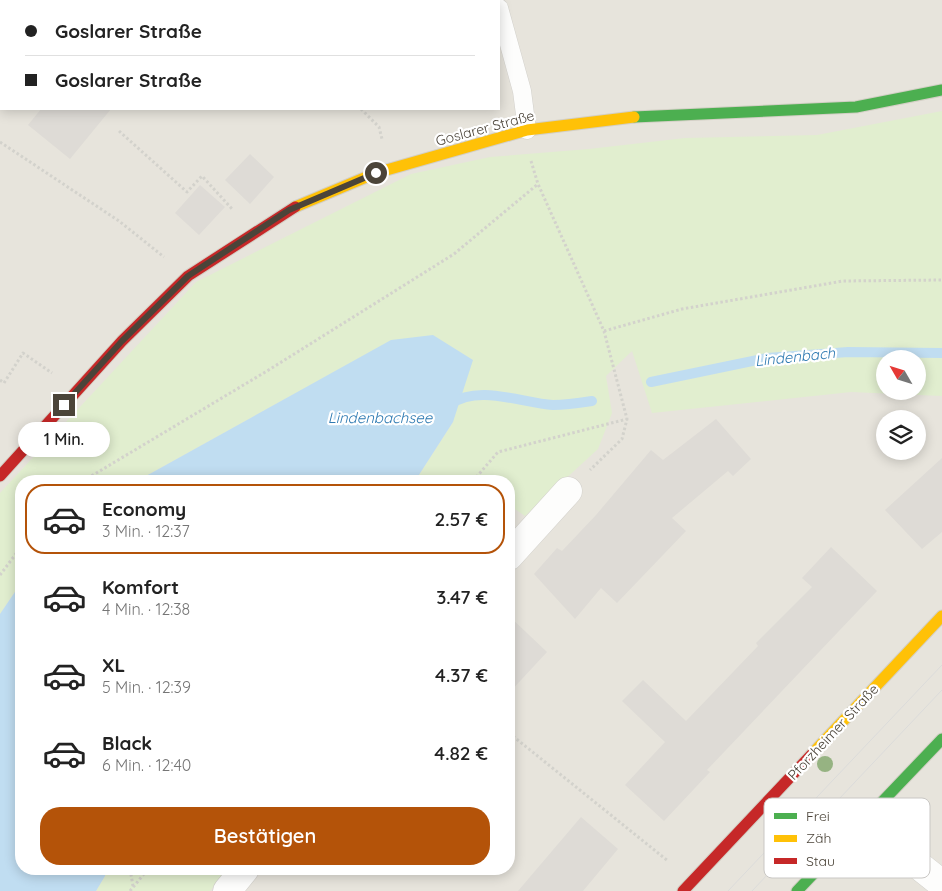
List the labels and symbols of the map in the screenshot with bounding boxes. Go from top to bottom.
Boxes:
street label: Goslarer Straße [434,106,536,150]
route start [365,162,387,184]
water label: Lindenbach [754,343,836,370]
north arrow [876,350,926,400]
route end [53,394,75,416]
water label: Lindenbachsee [328,408,433,427]
callout: 1 Min. [18,422,110,458]
street label: Pforzheimer Straße [784,680,882,784]
legend [764,798,930,878]
text: Frei [806,807,830,825]
text: Zäh [806,829,831,847]
text: Stau [806,852,835,870]

